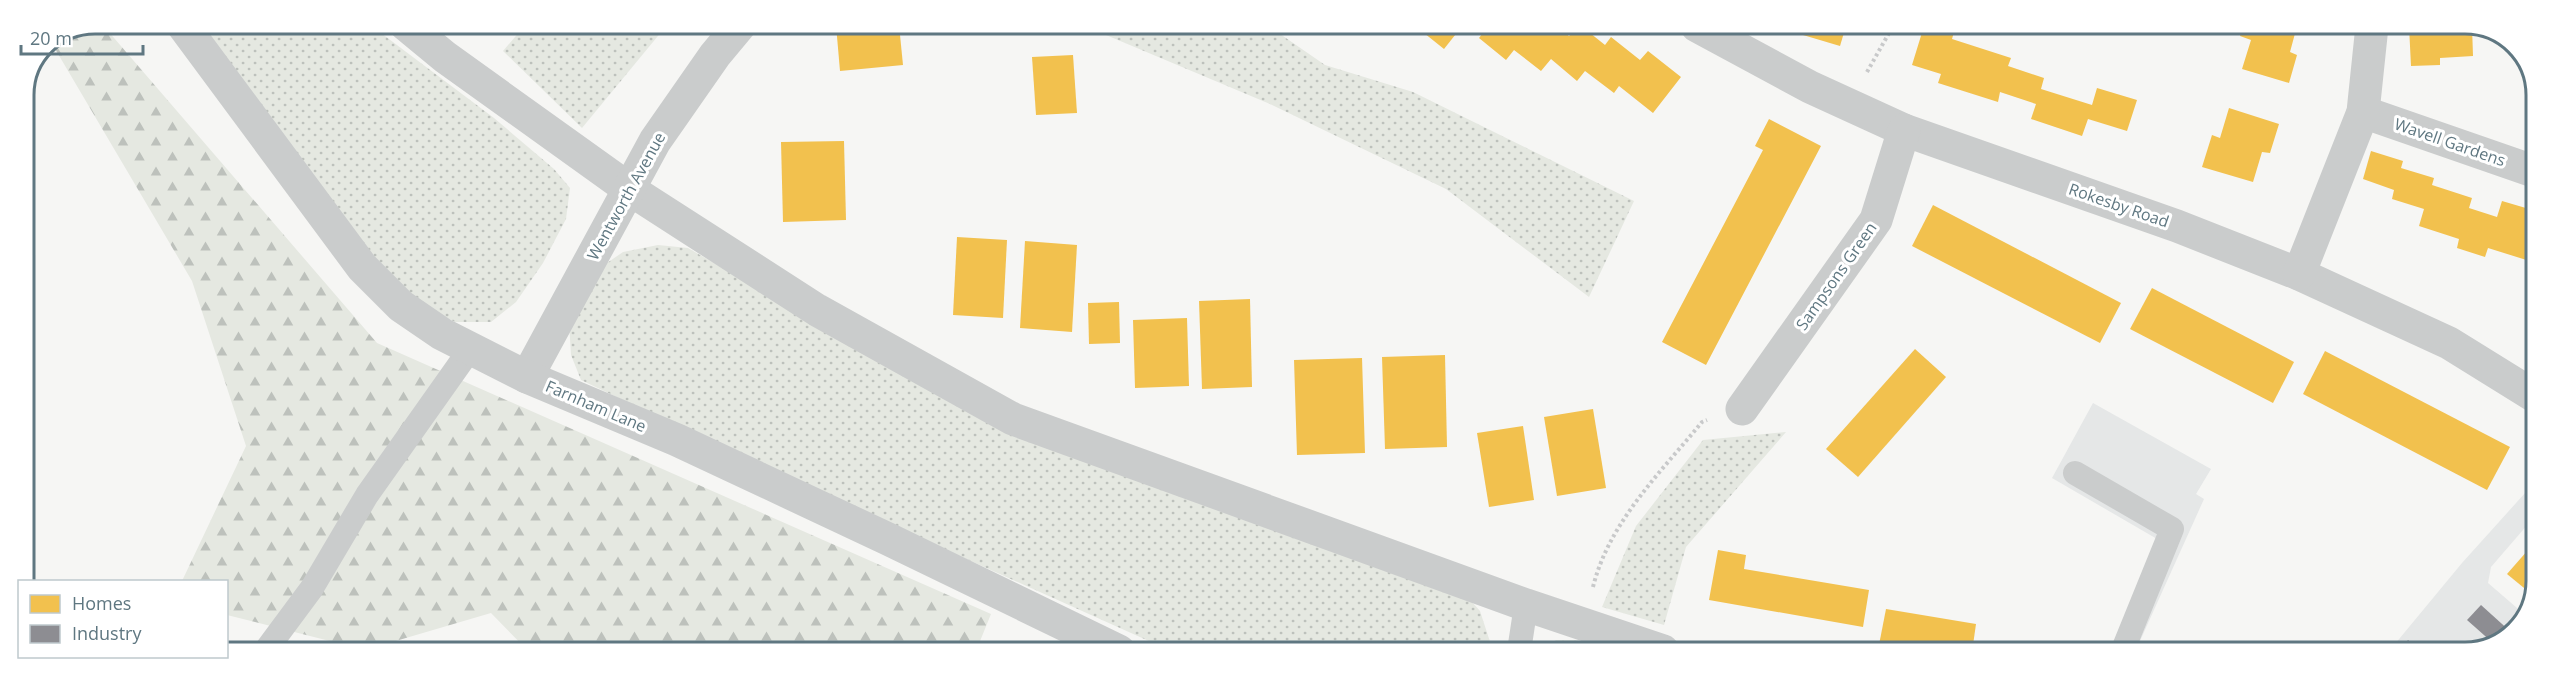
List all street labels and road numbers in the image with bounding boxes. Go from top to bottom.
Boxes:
street label: Wavell Gardens [2392,113,2508,171]
street label: Wentworth Avenue [582,128,670,264]
street label: Rokesby Road [2066,178,2172,232]
street label: Sampsons Green [1791,218,1881,334]
street label: Farnham Lane [542,375,650,437]

